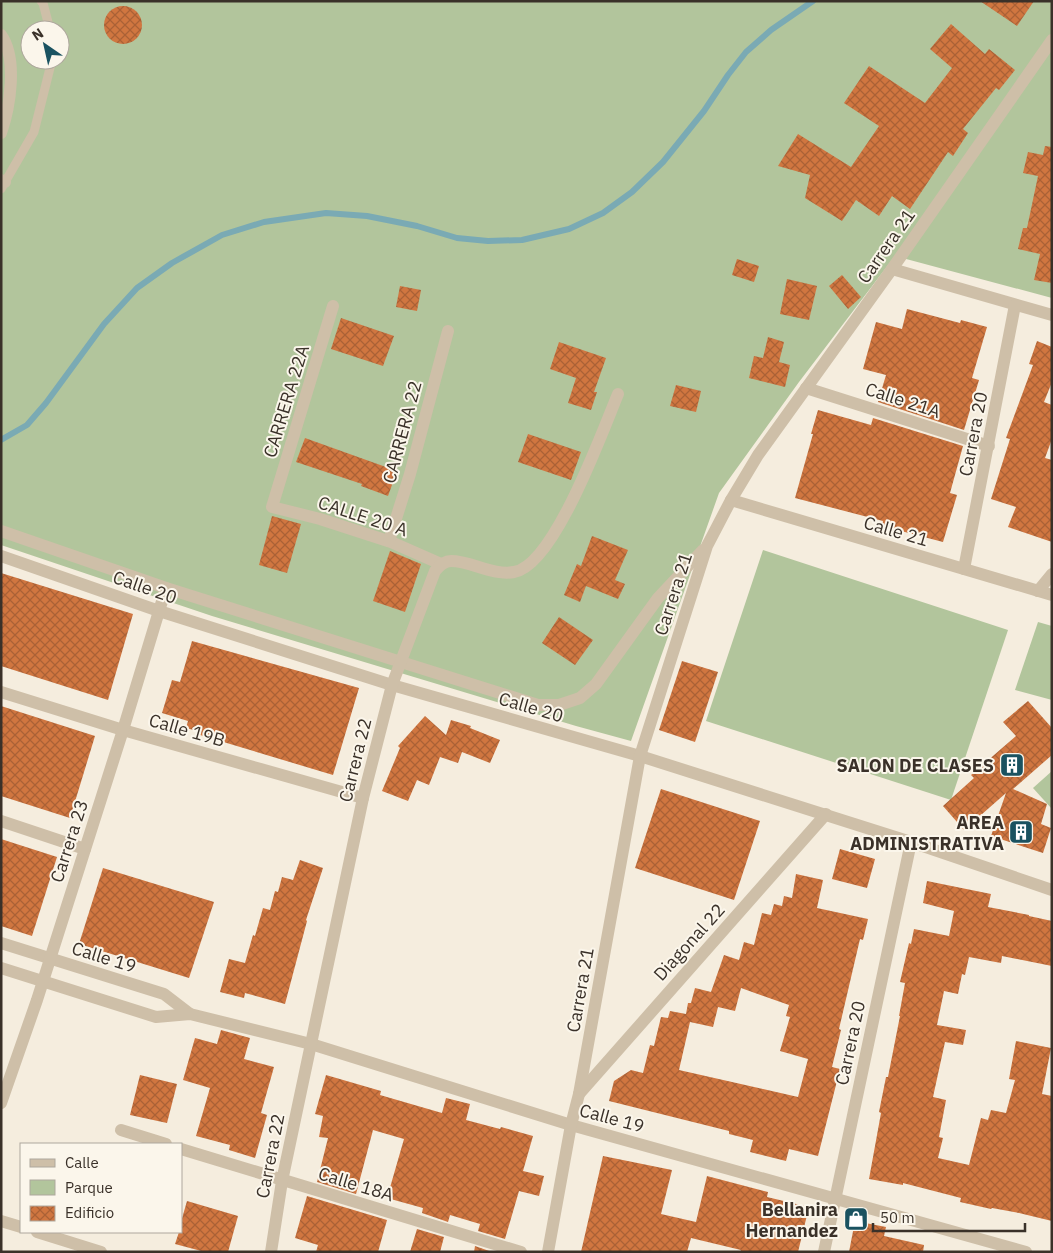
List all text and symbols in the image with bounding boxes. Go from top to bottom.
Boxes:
north arrow [20,20,70,70]
text: N [28,24,47,45]
street label: Carrera 21 [852,204,920,288]
street label: CARRERA 22A [258,341,314,460]
street label: Calle 21A [862,377,944,423]
street label: CARRERA 22 [377,378,427,486]
street label: Carrera 20 [954,390,992,478]
street label: CALLE 20 A [315,491,411,541]
street label: Calle 21 [861,511,931,551]
street label: Carrera 21 [649,550,697,638]
street label: Calle 20 [110,565,180,609]
street label: Calle 20 [496,687,566,727]
street label: Calle 19B [146,708,228,752]
street label: Carrera 22 [333,716,377,804]
building icon: SALON DE CLASES [999,752,1025,778]
place label: SALON DE CLASES [836,754,994,777]
street label: Carrera 23 [45,797,93,885]
place label: AREA ADMINISTRATIVA [850,811,1004,855]
building icon: AREA ADMINISTRATIVA [1008,819,1034,845]
street label: Diagonal 22 [648,899,730,985]
street label: Calle 19 [69,936,139,978]
street label: Carrera 21 [561,946,599,1034]
street label: Carrera 20 [830,999,870,1087]
street label: Calle 19 [577,1098,647,1138]
street label: Carrera 22 [251,1112,289,1200]
legend [20,1143,182,1233]
text: Calle [65,1153,99,1172]
street label: Calle 18A [315,1162,397,1206]
text: Parque [65,1178,113,1197]
place label: Bellanira Hernandez [746,1198,838,1242]
scale bar [873,1200,1026,1232]
text: Edificio [65,1203,114,1222]
shop icon: Bellanira Hernandez [843,1206,869,1232]
text: 50 m [880,1208,915,1227]

